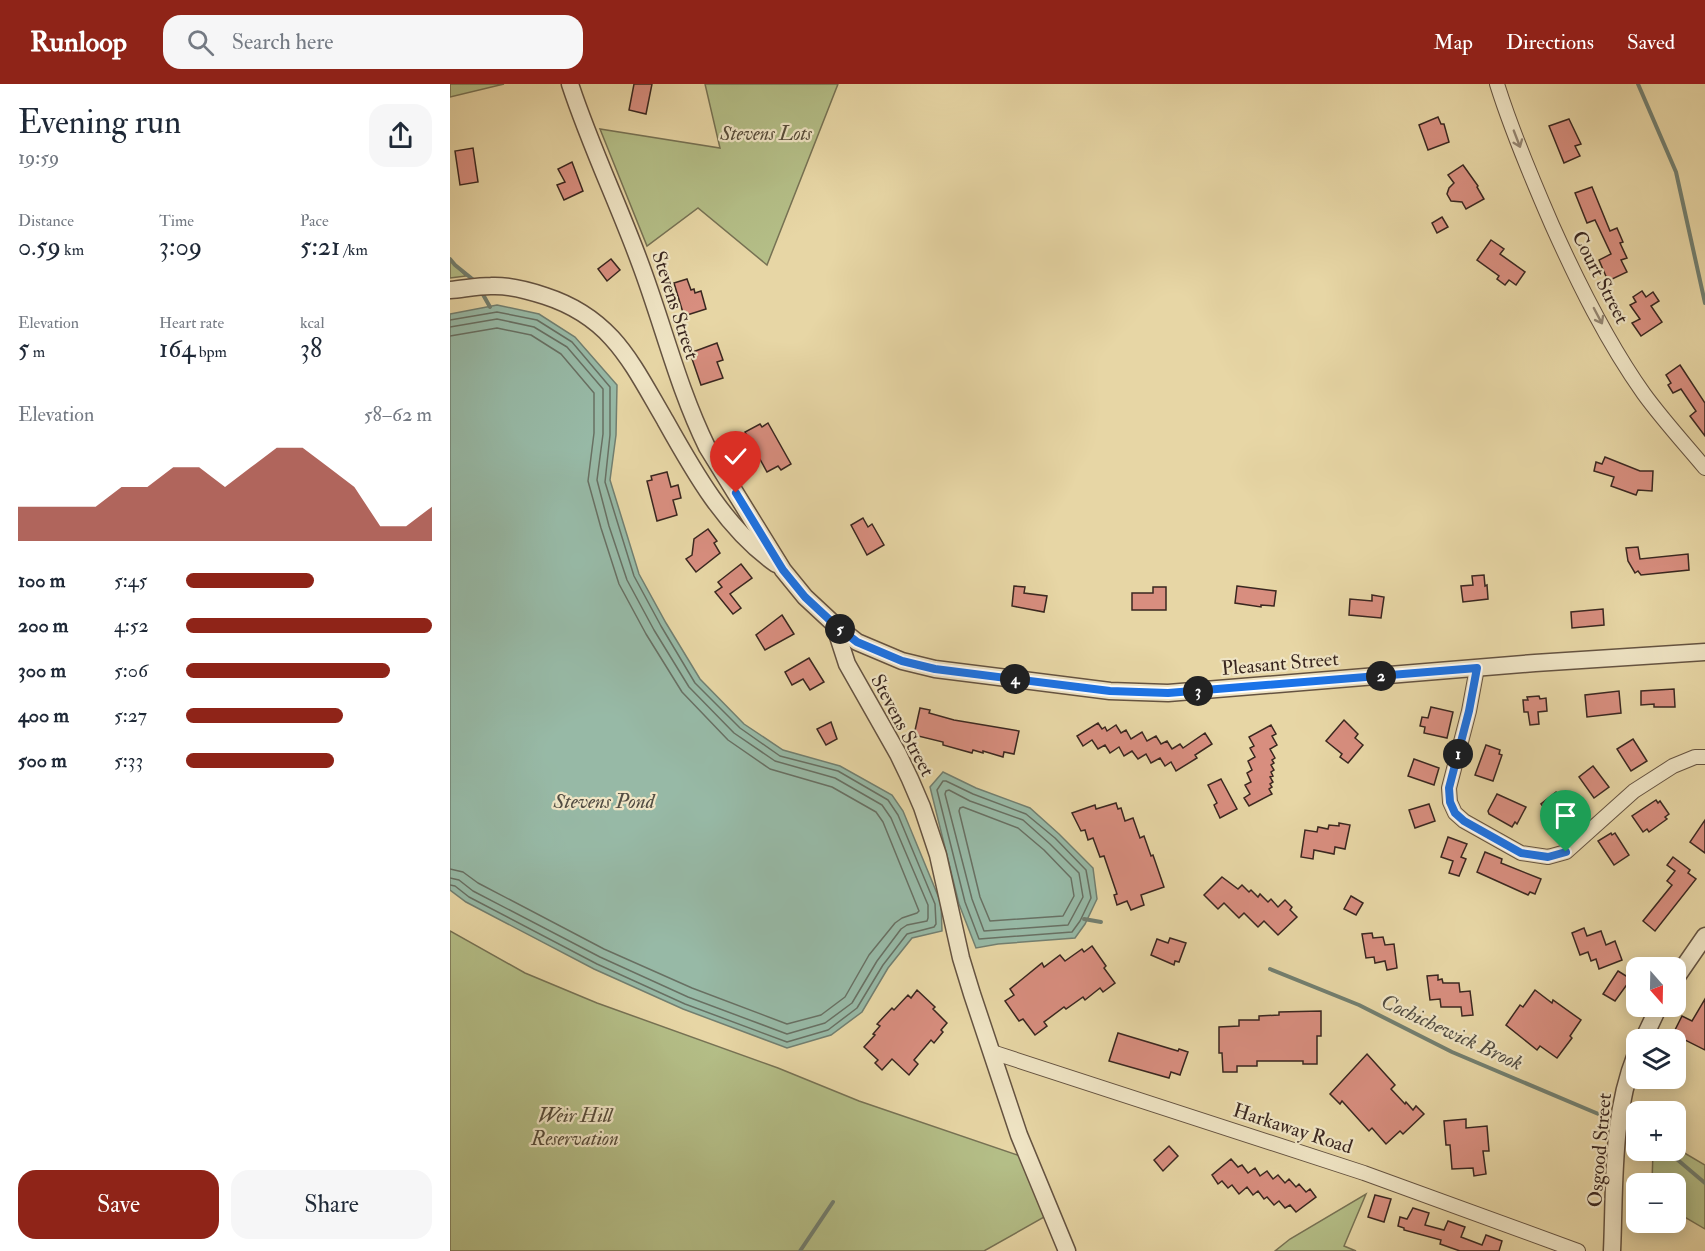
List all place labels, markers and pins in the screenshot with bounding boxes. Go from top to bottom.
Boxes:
pin [710,431,761,493]
pin: 5 [825,614,855,644]
pin: 2 [1366,661,1396,691]
pin: 4 [1000,664,1030,694]
pin: 3 [1183,676,1213,706]
pin: 1 [1443,739,1473,769]
pin [1540,790,1591,852]

